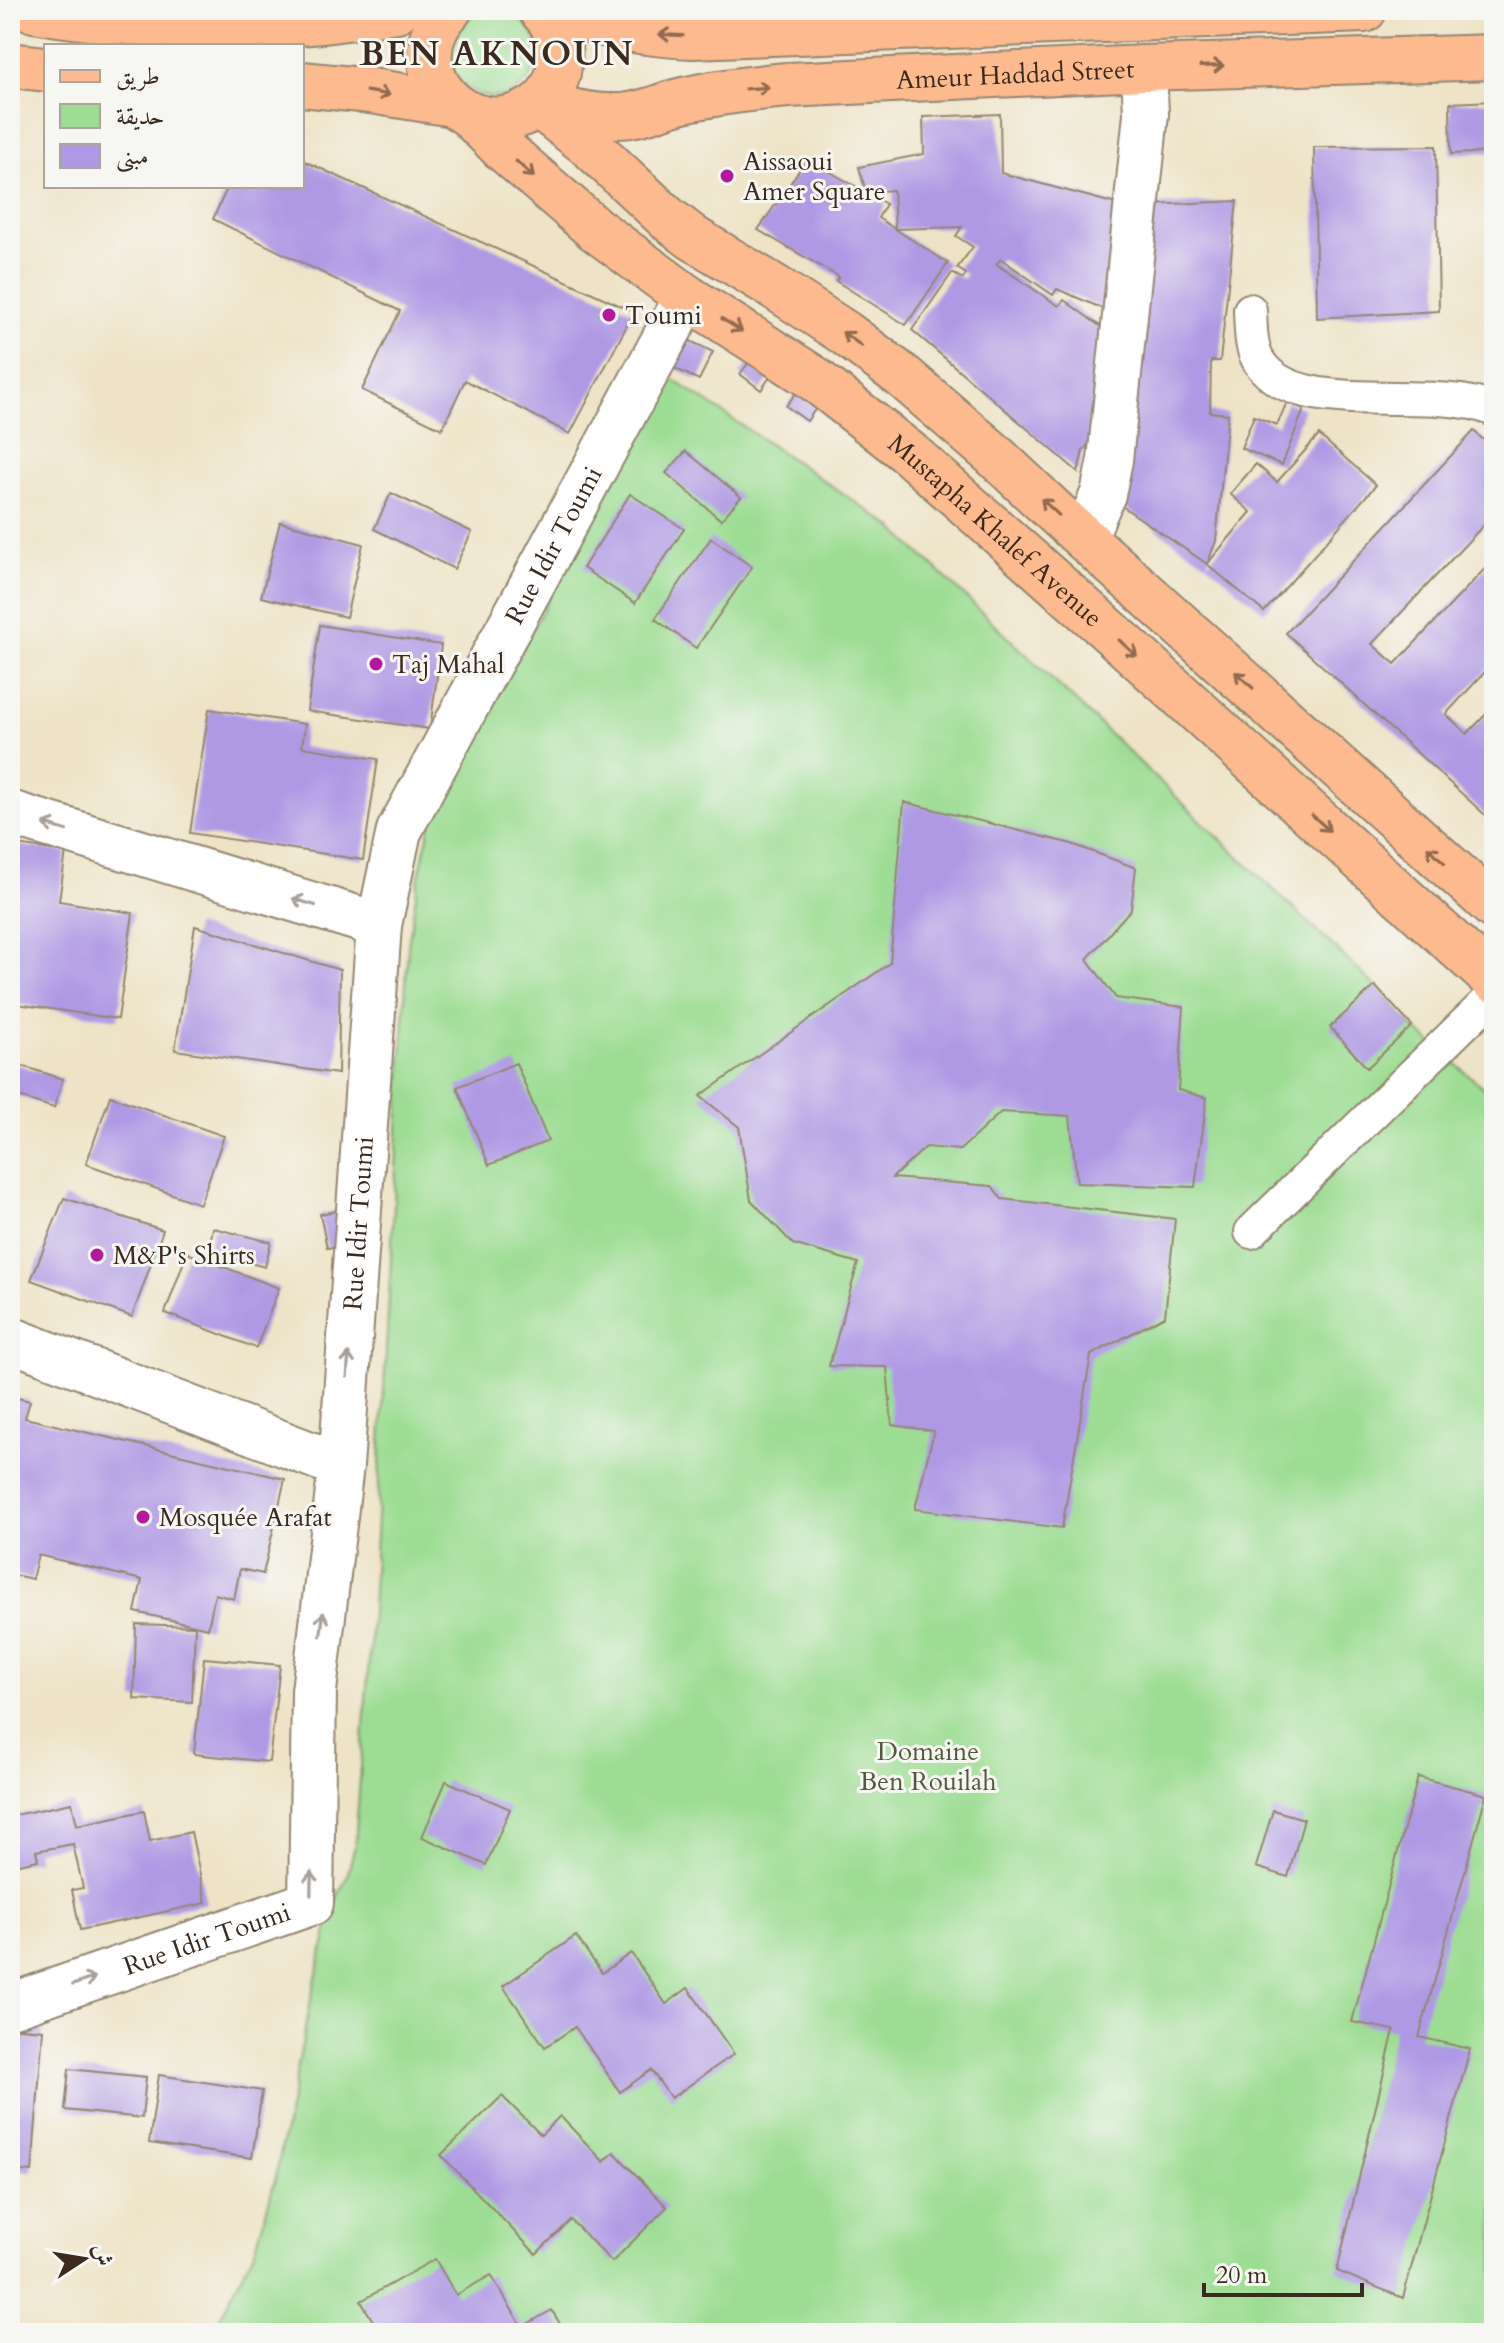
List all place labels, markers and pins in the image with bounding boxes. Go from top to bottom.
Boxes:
place label: Aissaoui Amer Square [743,144,886,209]
marker: Aissaoui Amer Square [718,167,736,185]
place label: Toumi [625,298,702,333]
marker: Toumi [600,306,618,324]
place label: Taj Mahal [392,647,505,682]
marker: Taj Mahal [367,655,385,673]
place label: M&P's Shirts [113,1238,255,1273]
marker: M&P's Shirts [88,1246,106,1264]
place label: Mosquée Arafat [159,1500,332,1535]
marker: Mosquée Arafat [134,1508,152,1526]

